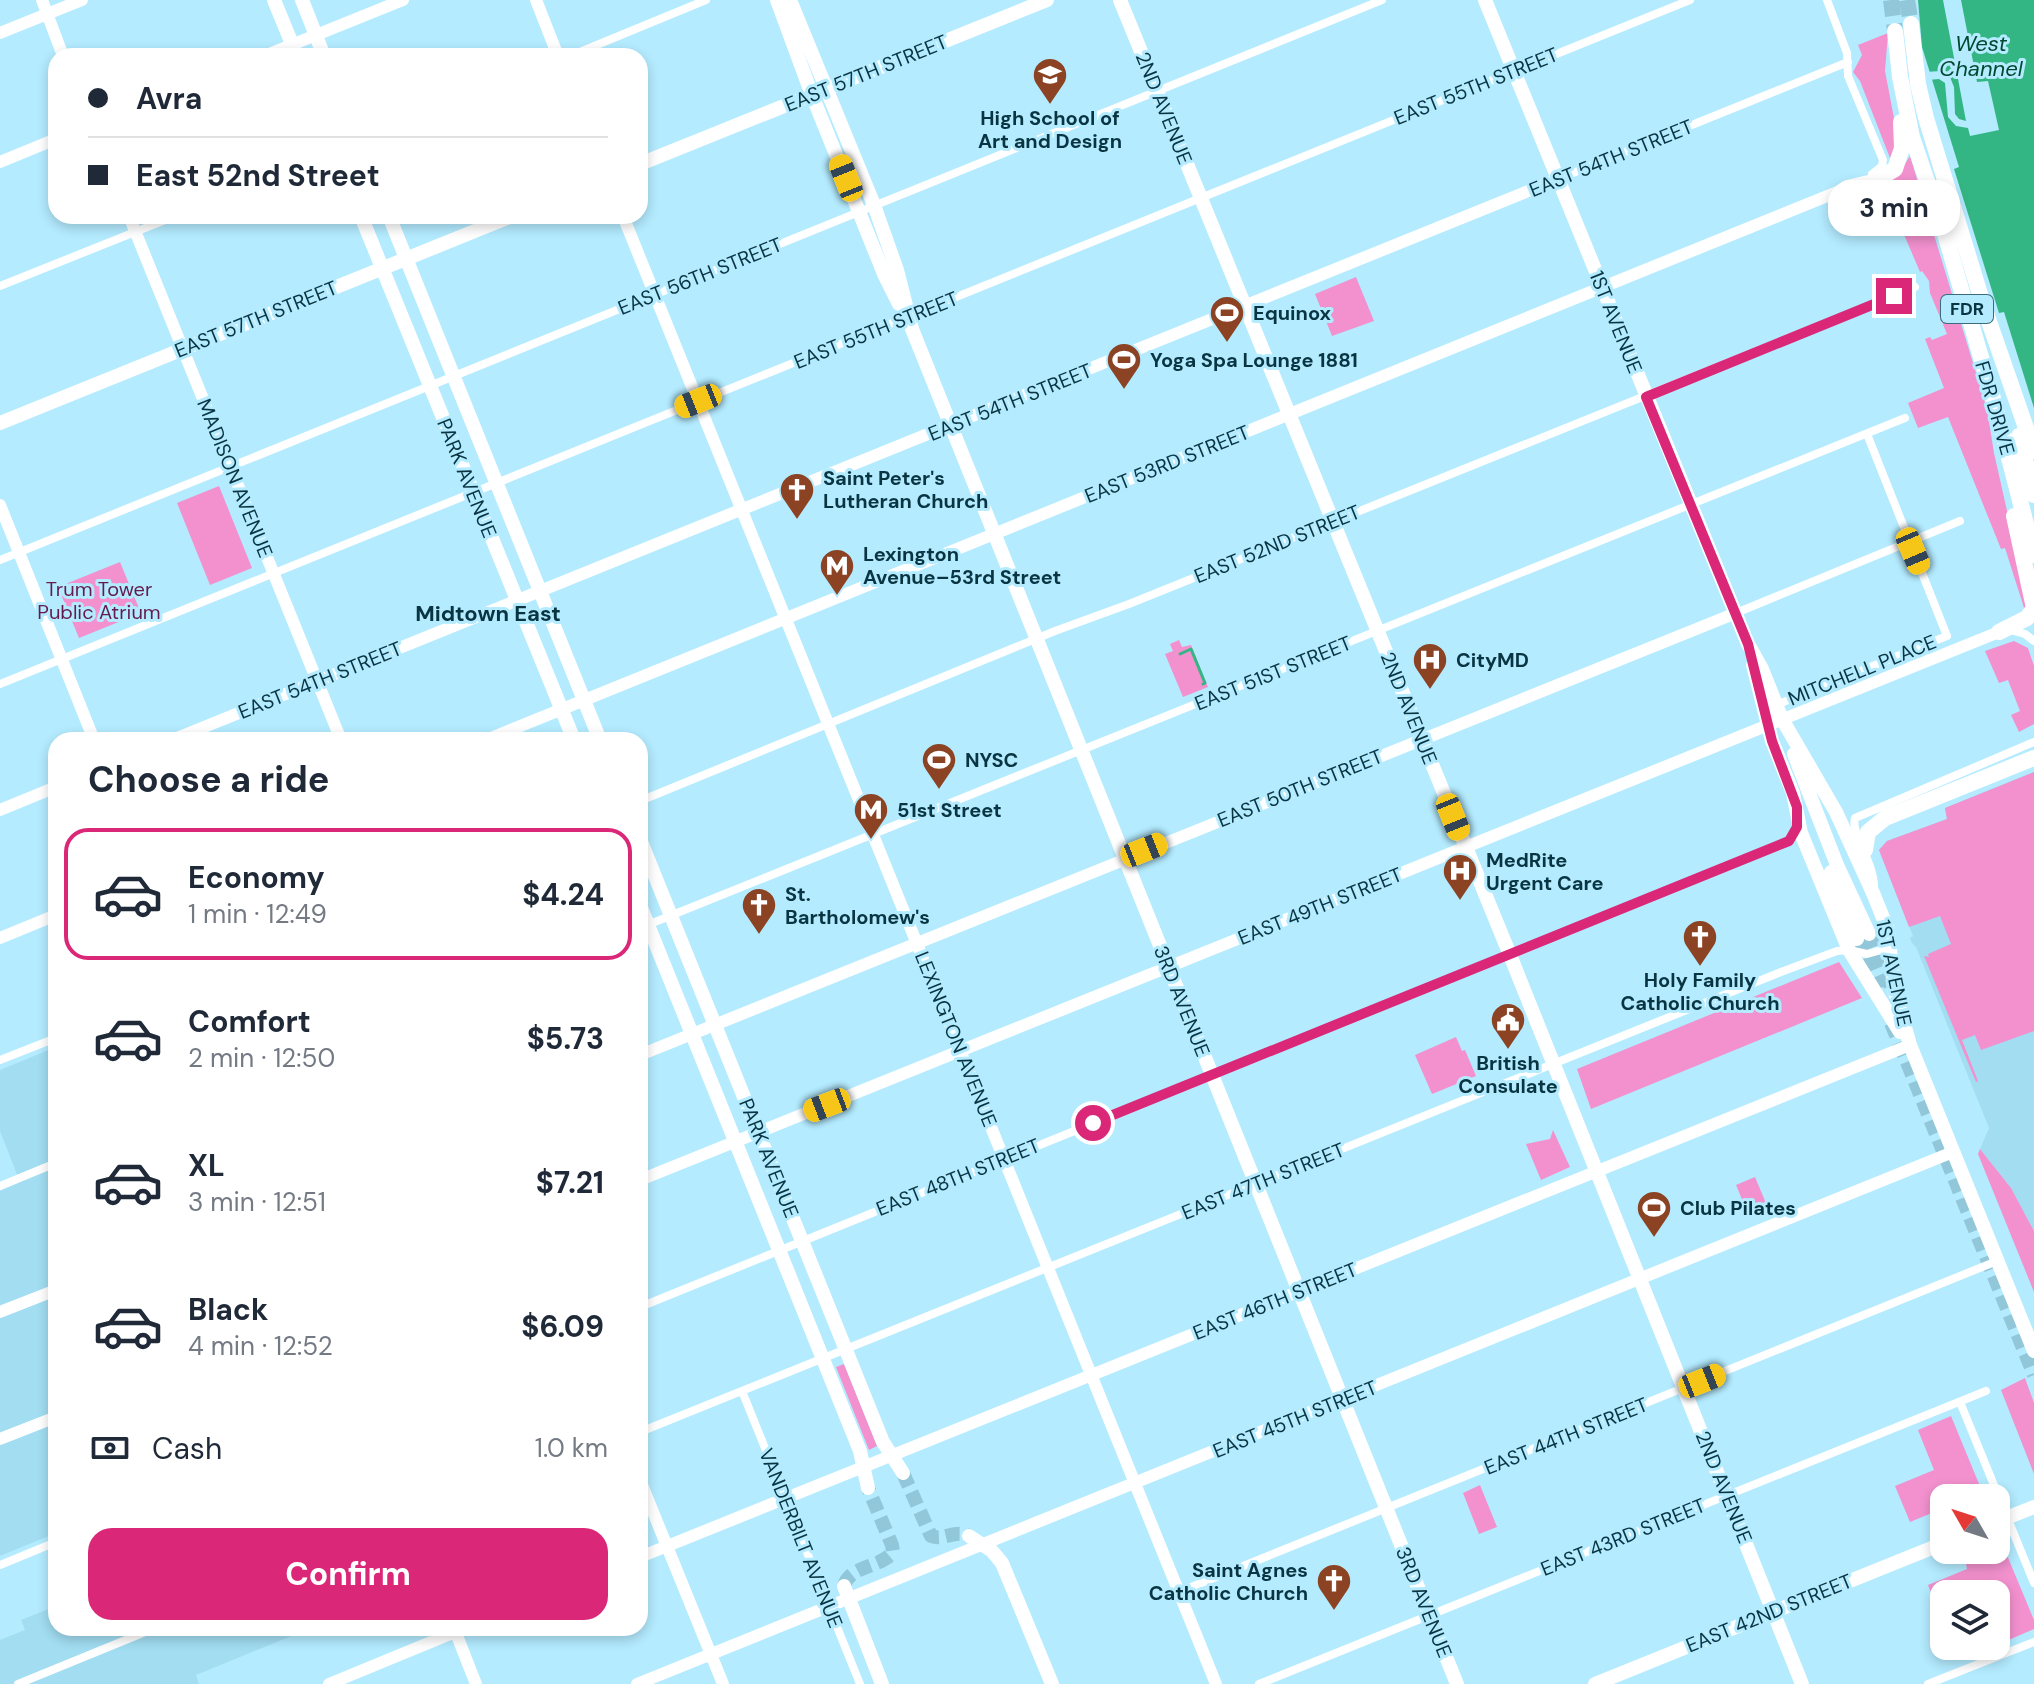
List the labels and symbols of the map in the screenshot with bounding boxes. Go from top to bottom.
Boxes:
street label: EAST 57TH STREET [781,28,951,118]
water label: West Channel [1939,29,2024,83]
street label: EAST 55TH STREET [1390,41,1562,131]
street label: 2ND AVENUE [1130,48,1198,168]
school or university icon: High School of Art and Design [1031,56,1069,106]
place label: High School of Art and Design [978,105,1122,154]
street label: EAST 54TH STREET [1525,113,1697,203]
car [826,151,866,205]
callout: 3 min [1828,180,1960,236]
street label: EAST 56TH STREET [614,231,786,321]
street label: 1ST AVENUE [1584,267,1648,377]
street label: EAST 57TH STREET [171,274,341,364]
route end [1876,278,1912,314]
street label: EAST 55TH STREET [790,285,962,375]
sports icon: Equinox [1208,294,1246,344]
road number: FDR [1941,295,1993,323]
place label: Equinox [1253,300,1332,326]
sports icon: Yoga Spa Lounge 1881 [1105,341,1143,391]
place label: Yoga Spa Lounge 1881 [1150,347,1358,373]
street label: EAST 54TH STREET [924,357,1096,447]
street label: FDR DRIVE [1969,358,2021,458]
car [671,381,725,421]
street label: MADISON AVENUE [191,395,279,561]
street label: PARK AVENUE [431,415,503,541]
street label: EAST 53RD STREET [1081,419,1253,509]
place label: Saint Peter's Lutheran Church [823,465,988,514]
church icon: Saint Peter's Lutheran Church [778,471,816,521]
street label: EAST 52ND STREET [1190,499,1364,589]
car [1893,524,1933,578]
place label: Lexington Avenue–53rd Street [863,541,1061,590]
metro station icon: Lexington Avenue–53rd Street [818,547,856,597]
park label: Trum Tower Public Atrium [37,576,161,625]
district label: Midtown East [415,599,561,628]
street label: MITCHELL PLACE [1784,628,1940,712]
street label: EAST 51ST STREET [1191,630,1355,716]
street label: EAST 54TH STREET [234,635,406,725]
hospital icon: CityMD [1411,641,1449,691]
place label: CityMD [1456,647,1529,673]
street label: 2ND AVENUE [1375,648,1443,768]
sports icon: NYSC [920,741,958,791]
street label: EAST 50TH STREET [1214,743,1386,833]
place label: NYSC [965,747,1018,773]
car [1433,790,1473,844]
metro station icon: 51st Street [852,791,890,841]
place label: 51st Street [897,797,1002,823]
car [1117,830,1171,870]
place label: MedRite Urgent Care [1486,847,1603,896]
hospital icon: MedRite Urgent Care [1441,852,1479,902]
street label: EAST 49TH STREET [1234,861,1406,951]
place label: St. Bartholomew's [785,881,930,930]
church icon: St. Bartholomew's [740,886,778,936]
street label: 1ST AVENUE [1870,917,1918,1029]
church icon: Holy Family Catholic Church [1681,918,1719,968]
street label: 3RD AVENUE [1148,942,1216,1060]
street label: LEXINGTON AVENUE [909,947,1003,1131]
place label: Holy Family Catholic Church [1620,967,1780,1016]
public building icon: British Consulate [1489,1001,1527,1051]
place label: British Consulate [1458,1050,1558,1099]
car [800,1085,854,1125]
street label: PARK AVENUE [733,1095,805,1221]
route start [1075,1105,1111,1141]
street label: EAST 48TH STREET [872,1132,1044,1222]
street label: EAST 47TH STREET [1178,1136,1348,1226]
sports icon: Club Pilates [1635,1189,1673,1239]
place label: Club Pilates [1680,1195,1796,1221]
street label: EAST 46TH STREET [1189,1256,1361,1346]
car [1675,1361,1729,1401]
street label: EAST 45TH STREET [1209,1374,1381,1464]
street label: EAST 44TH STREET [1480,1391,1652,1481]
street label: 2ND AVENUE [1690,1427,1758,1547]
street label: VANDERBILT AVENUE [753,1444,849,1632]
north arrow [1930,1484,2010,1564]
street label: EAST 43RD STREET [1537,1492,1709,1582]
street label: 3RD AVENUE [1390,1543,1458,1661]
place label: Saint Agnes Catholic Church [1149,1557,1308,1606]
church icon: Saint Agnes Catholic Church [1315,1562,1353,1612]
street label: EAST 42ND STREET [1682,1568,1856,1658]

